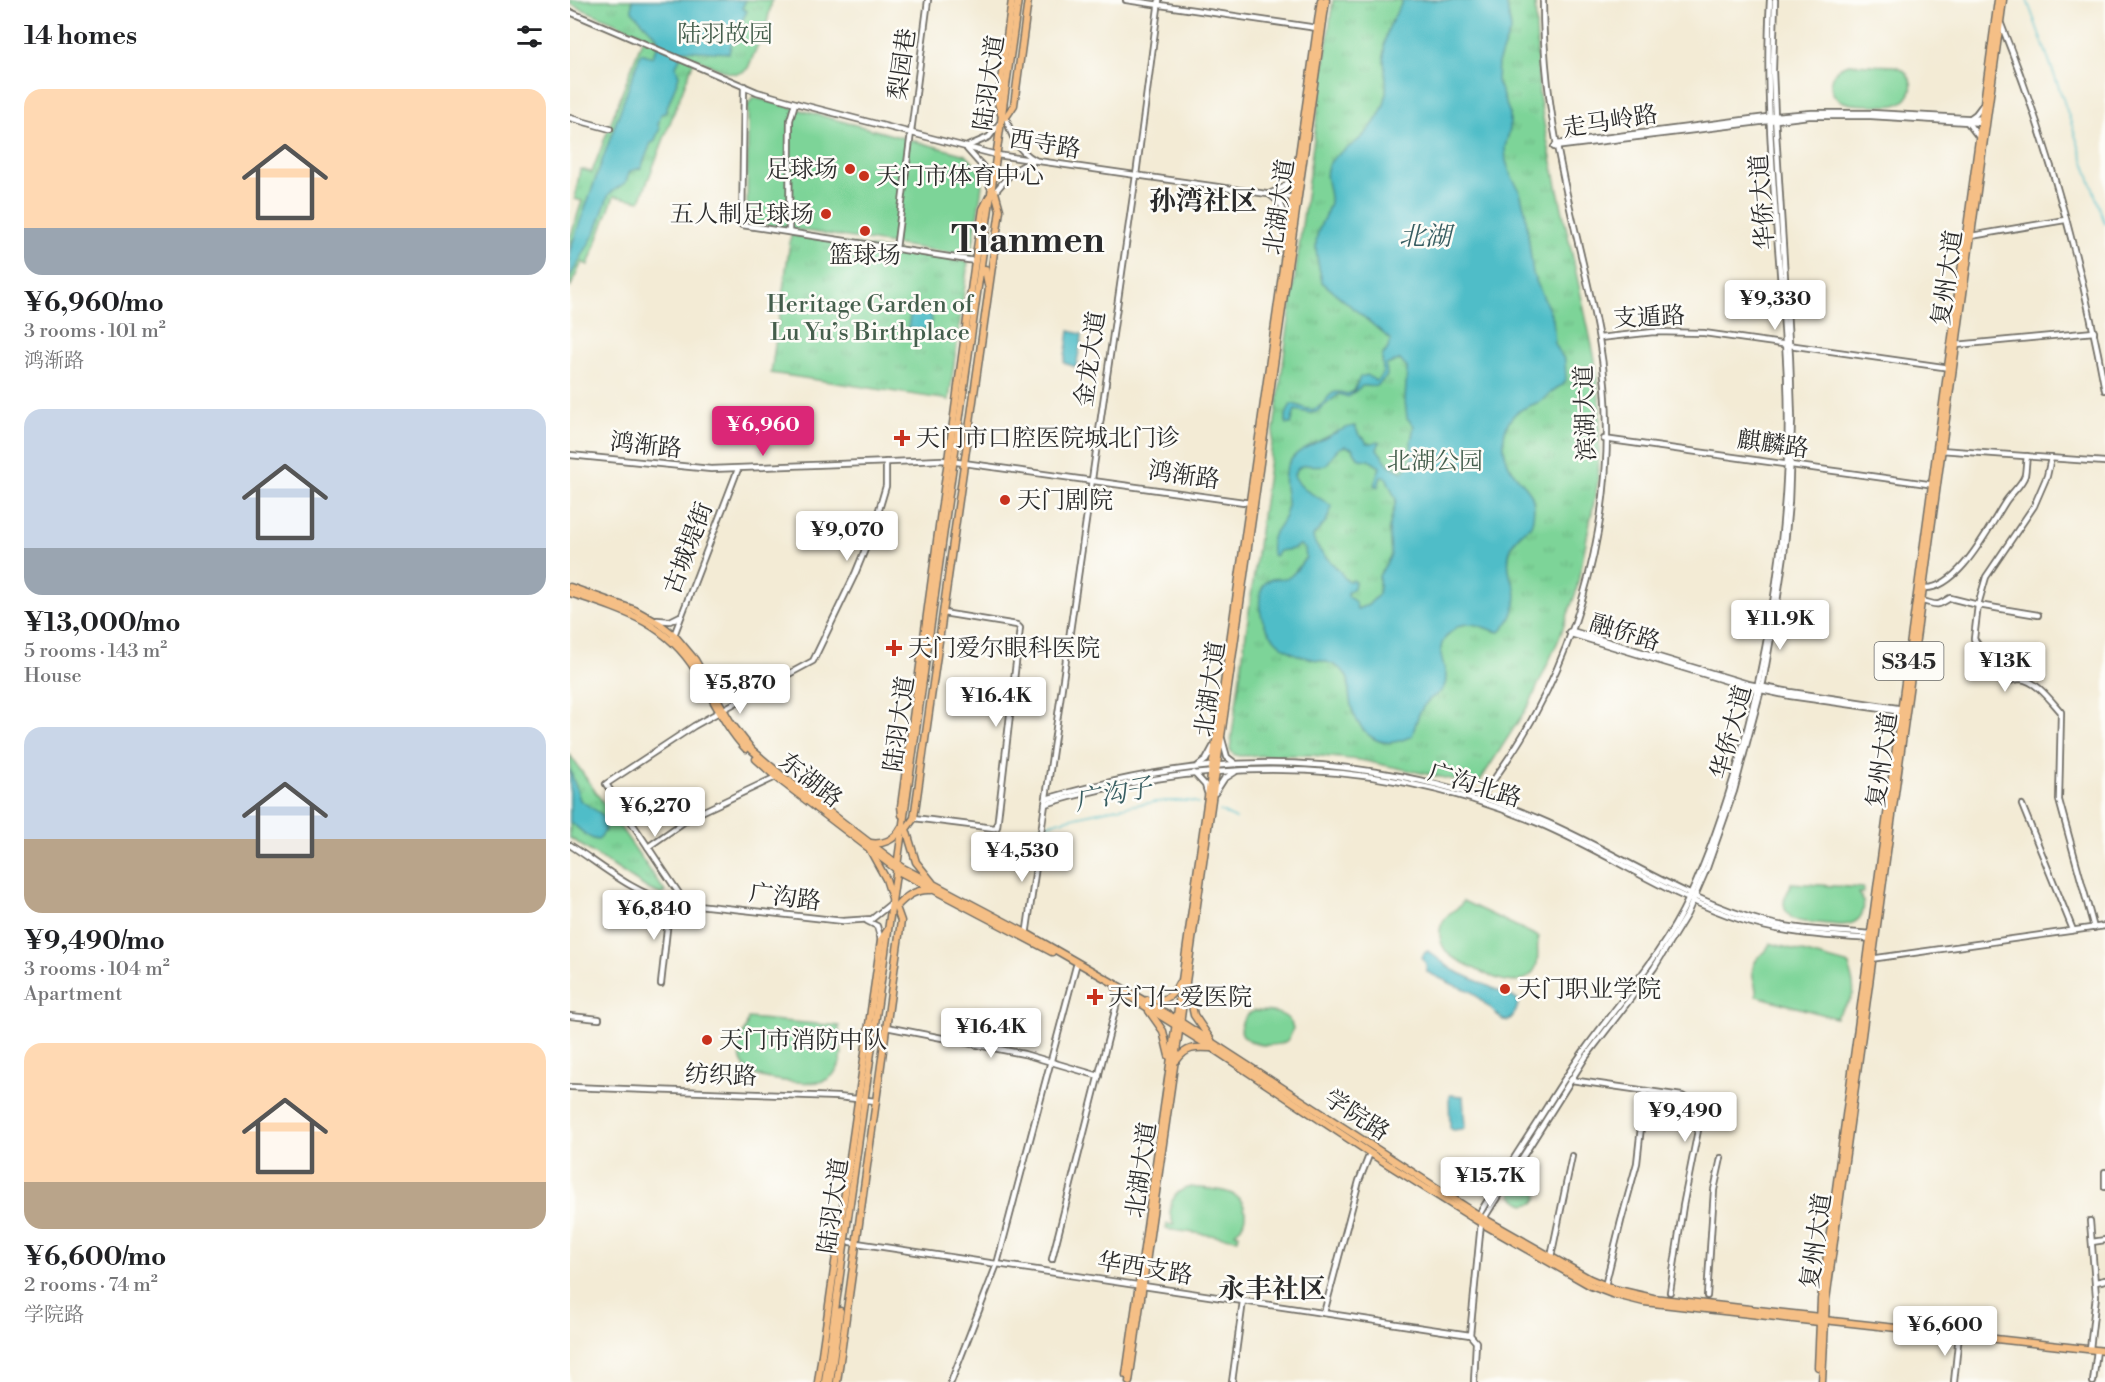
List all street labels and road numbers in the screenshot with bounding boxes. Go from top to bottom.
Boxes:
street label: 梨园巷 [883,26,923,102]
street label: 陆羽大道 [968,34,1012,133]
street label: 走马岭路 [1560,100,1660,144]
street label: 西寺路 [1007,125,1083,165]
street label: 华侨大道 [1745,153,1781,251]
street label: 北湖大道 [1258,158,1302,257]
street label: 复州大道 [1926,229,1970,328]
street label: 支遁路 [1612,301,1686,335]
street label: 金龙大道 [1069,310,1113,409]
street label: 滨湖大道 [1569,364,1603,461]
street label: 麒麟路 [1735,425,1811,465]
street label: 鸿渐路 [609,427,683,465]
street label: 鸿渐路 [1146,456,1222,496]
street label: 古城堤街 [658,498,720,599]
street label: 融侨路 [1586,608,1664,658]
street label: 北湖大道 [1189,640,1233,739]
road number: S345 [1874,642,1944,680]
street label: 陆羽大道 [878,675,922,774]
street label: 华侨大道 [1705,682,1759,783]
street label: 复州大道 [1861,711,1905,810]
street label: 东湖路 [773,747,848,815]
street label: 广沟北路 [1424,758,1525,814]
street label: 广沟路 [747,879,822,917]
street label: 纺织路 [684,1060,757,1092]
street label: 学院路 [1318,1084,1395,1148]
street label: 北湖大道 [1120,1121,1164,1220]
street label: 陆羽大道 [812,1157,856,1256]
street label: 复州大道 [1795,1192,1839,1291]
street label: 华西支路 [1095,1247,1195,1291]

